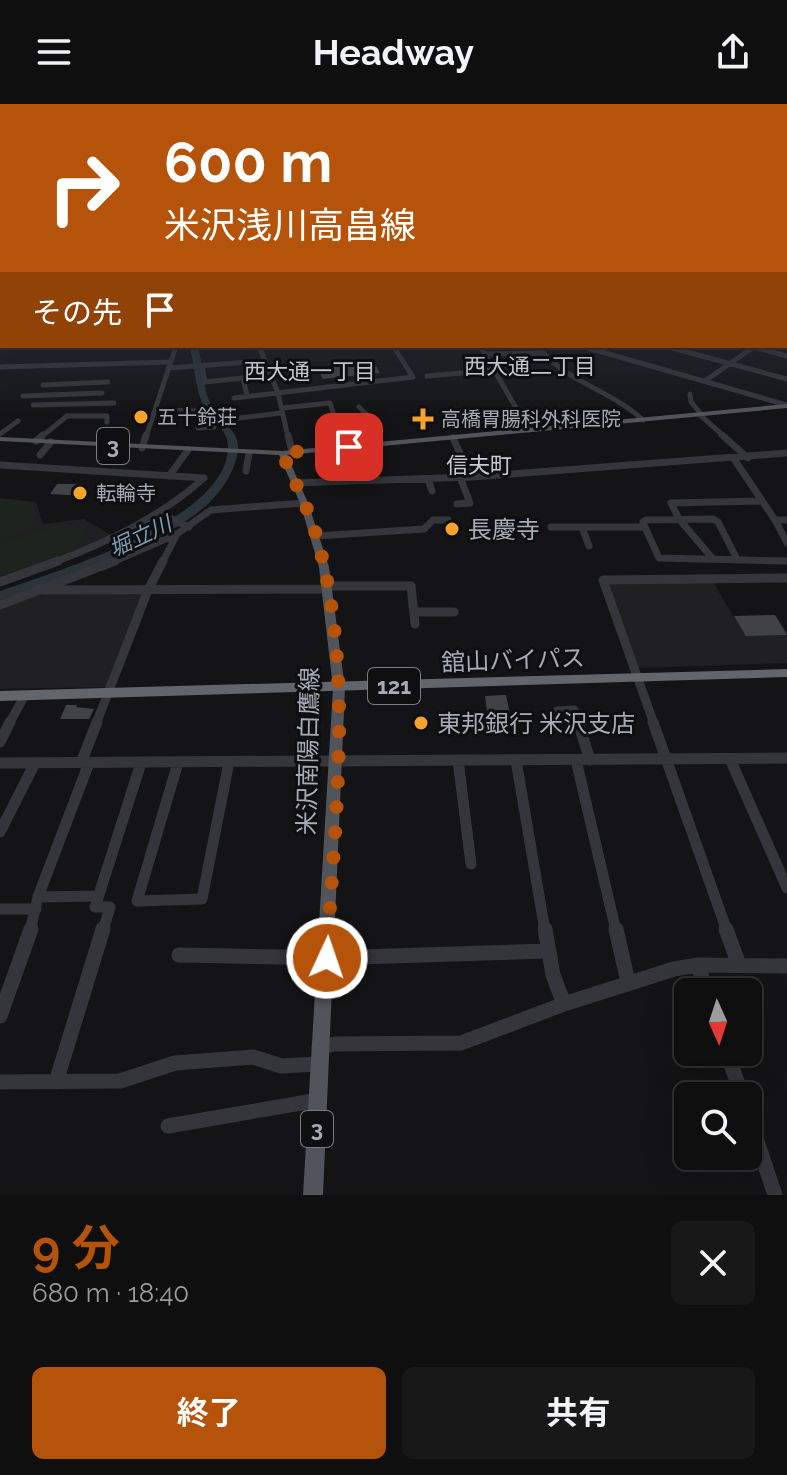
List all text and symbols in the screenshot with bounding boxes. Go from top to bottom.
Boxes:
icon: menu [32,30,76,74]
icon: share [711,30,755,74]
text: Headway [313,31,474,73]
text: 600 m [164,129,332,195]
icon: right [32,136,136,240]
text: 米沢浅川高畠線 [164,204,416,246]
icon: arrive [138,288,182,332]
text: その先 [32,295,122,330]
district label: 西大通二丁目 [464,353,596,379]
district label: 西大通一丁目 [244,358,376,384]
place label: 五十鈴荘 [157,405,237,429]
place label: 高橋胃腸科外科医院 [441,407,621,431]
marker: 五十鈴荘 [132,408,150,426]
marker: 高橋胃腸科外科医院 [412,408,434,430]
pin [315,413,383,481]
icon: arrive [327,425,371,469]
road number: 3 [97,428,129,464]
district label: 信夫町 [446,452,512,478]
place label: 転輪寺 [96,481,156,505]
marker: 転輪寺 [71,484,89,502]
water label: 堀立川 [105,509,177,562]
place label: 長慶寺 [468,515,540,544]
marker: 長慶寺 [443,520,461,538]
street label: 舘山バイパス [441,643,585,677]
street label: 米沢南陽白鷹線 [292,667,324,835]
road number: 121 [368,668,420,704]
place label: 東邦銀行 米沢支店 [437,709,635,738]
marker: 東邦銀行 米沢支店 [412,714,430,732]
position arrow [285,916,369,1000]
north arrow [674,978,762,1066]
map controls [674,978,762,1170]
button: search [674,1082,762,1170]
road number: 3 [301,1111,333,1147]
text: 9 分 [32,1220,120,1276]
button: close [671,1221,755,1305]
text: 680 m · 18:40 [32,1278,189,1308]
button: 終了 [32,1367,386,1459]
button: 共有 [402,1367,755,1459]

